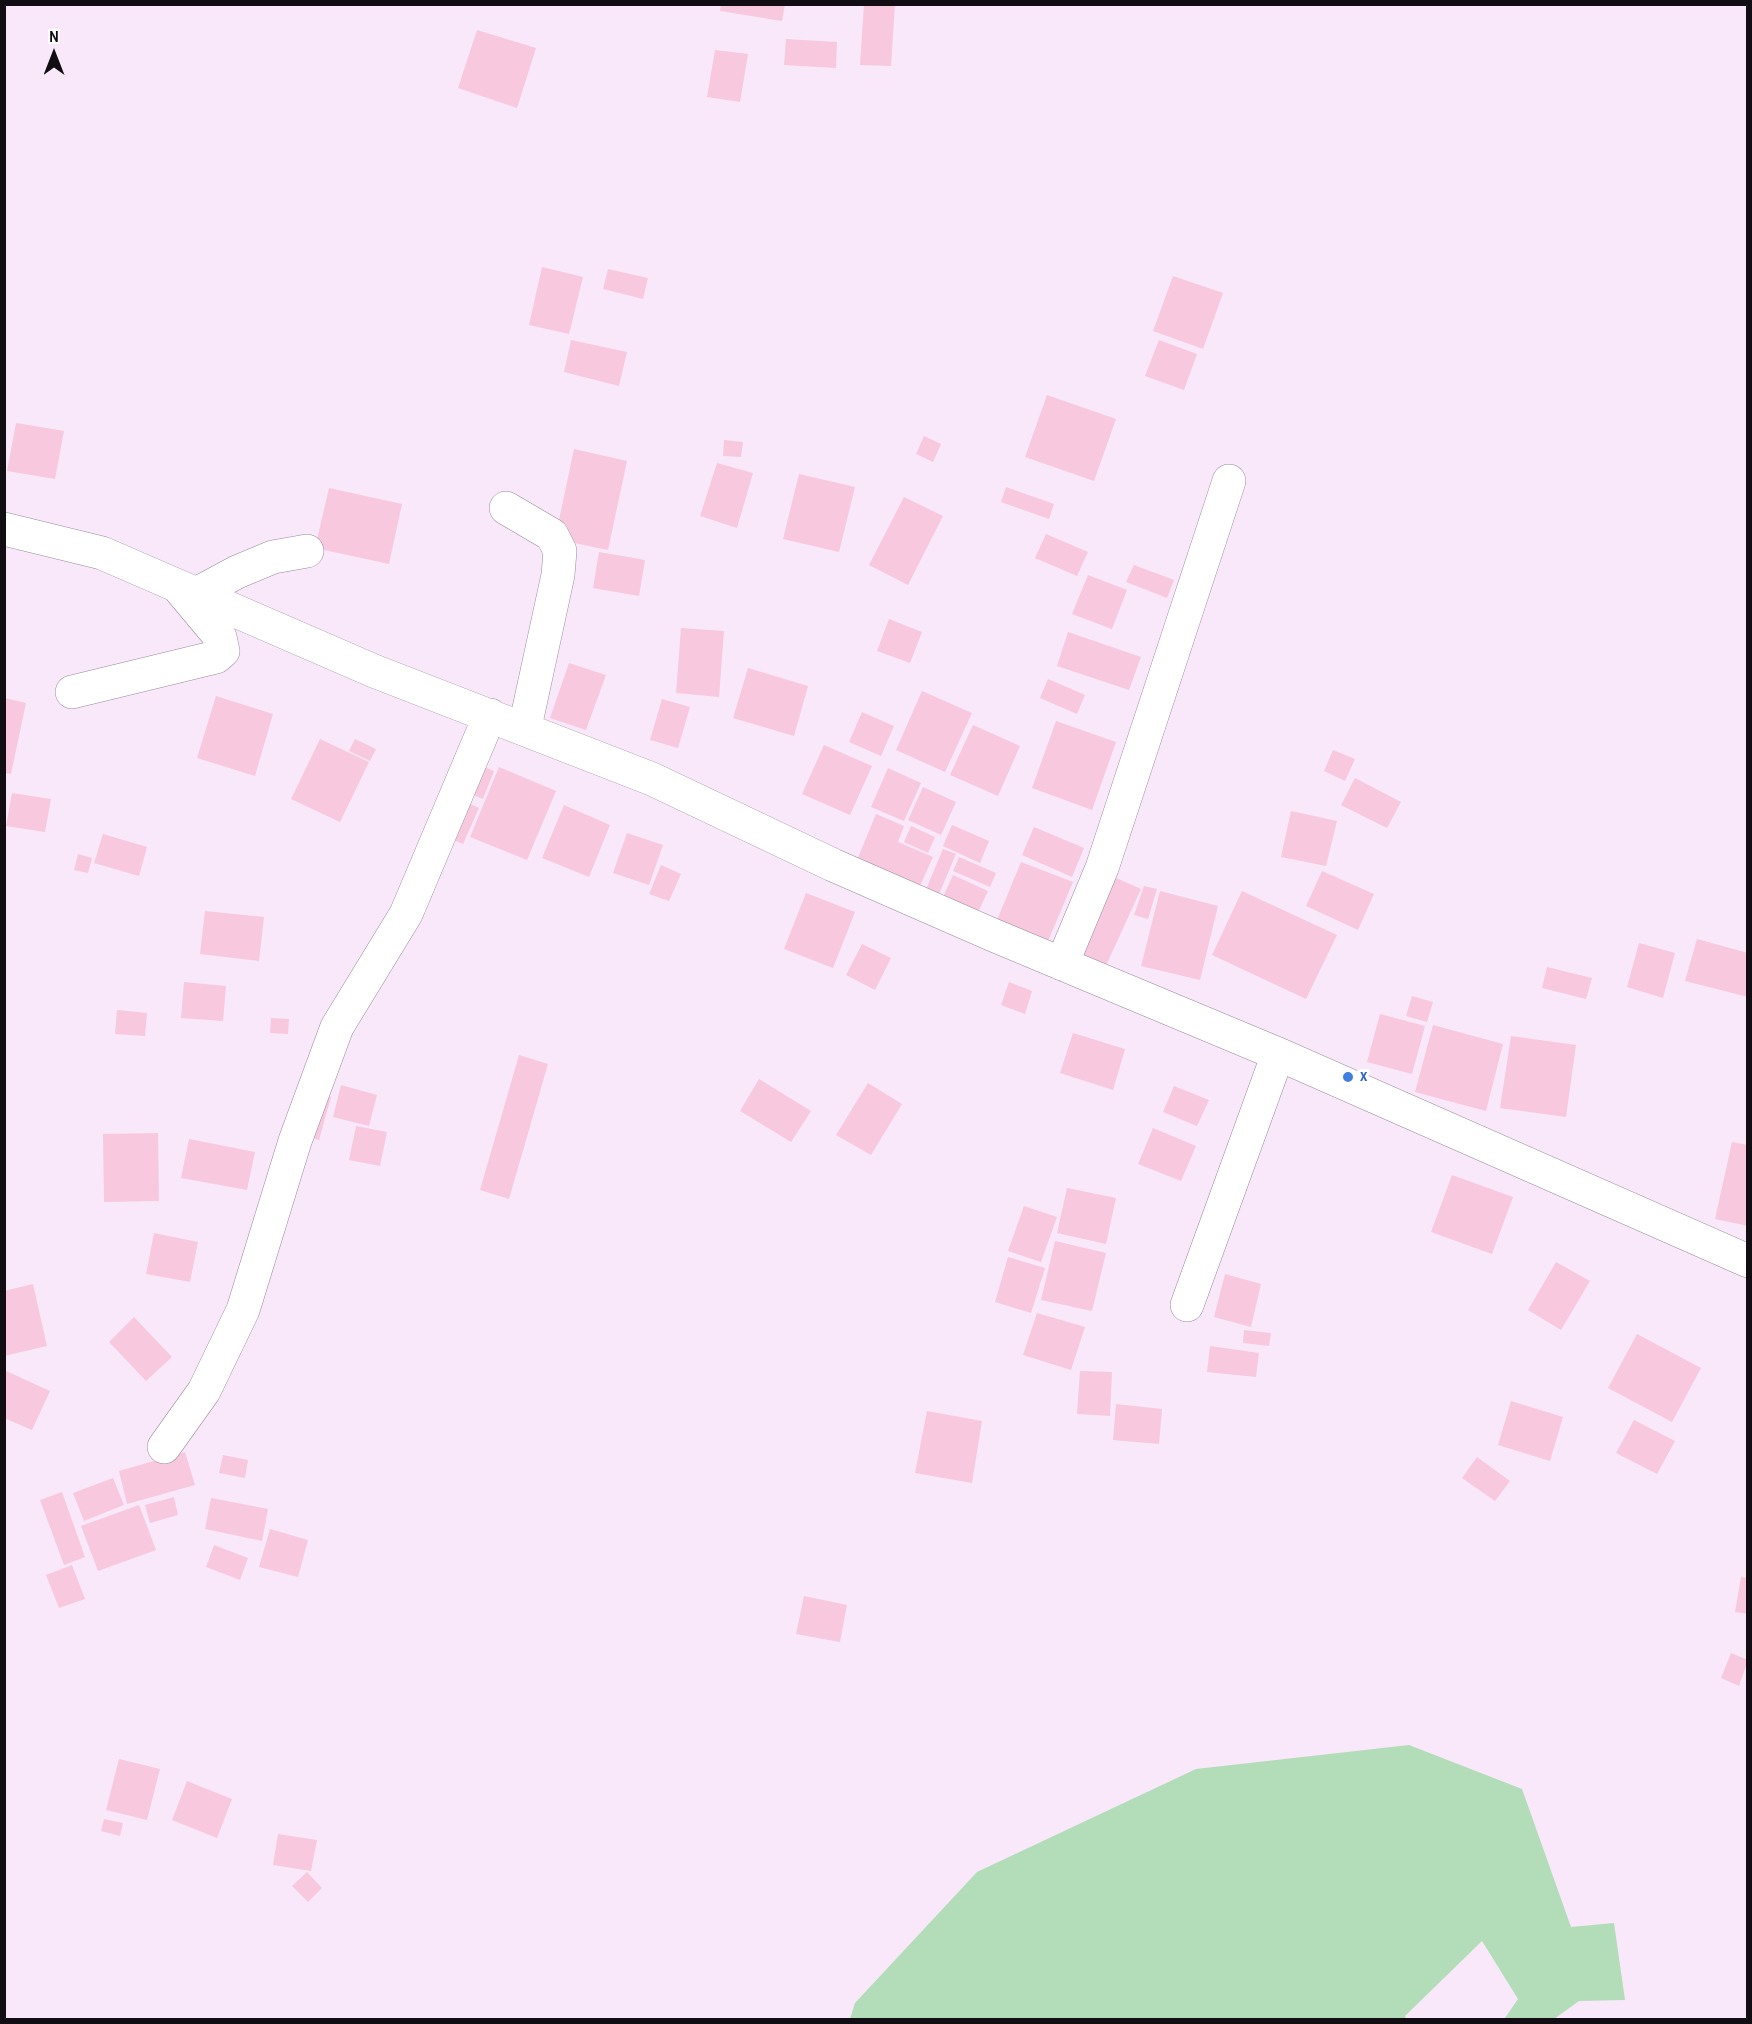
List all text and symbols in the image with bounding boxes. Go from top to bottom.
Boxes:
north arrow [24,24,84,84]
text: N [49,25,59,47]
place label: x [1360,1067,1367,1087]
marker: x [1341,1070,1355,1084]

